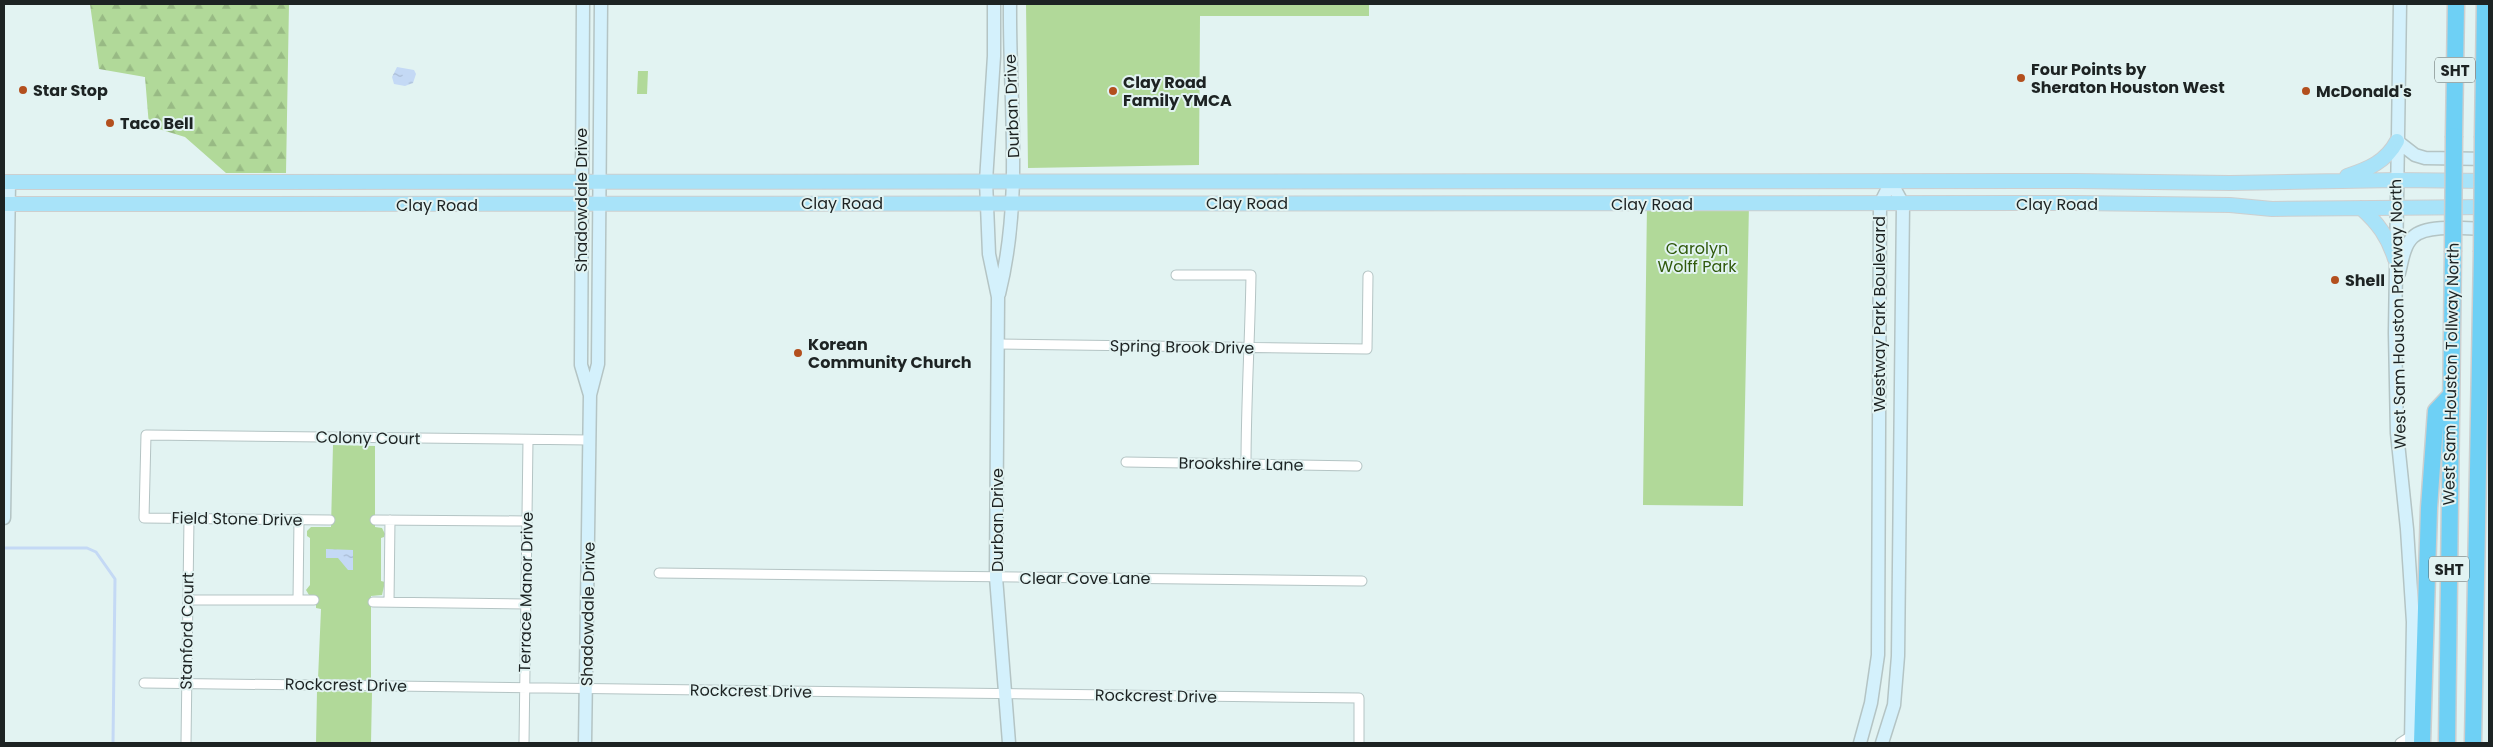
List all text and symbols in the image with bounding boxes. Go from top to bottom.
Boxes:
street label: Durban Drive [999,54,1025,158]
place label: Four Points by Sheraton Houston West [2031,58,2225,99]
road number: SHT [2435,58,2475,82]
place label: Clay Road Family YMCA [1123,71,1232,112]
marker: Four Points by Sheraton Houston West [2015,72,2027,84]
place label: Star Stop [33,79,108,102]
place label: McDonald's [2316,80,2412,103]
marker: Star Stop [17,84,29,96]
marker: Clay Road Family YMCA [1107,85,1119,97]
marker: McDonald's [2300,85,2312,97]
place label: Taco Bell [120,112,193,135]
marker: Taco Bell [104,117,116,129]
street label: Shadowdale Drive [570,128,593,272]
street label: West Sam Houston Parkway North [2384,179,2412,449]
street label: Clay Road [801,192,883,215]
street label: Clay Road [1206,192,1288,215]
street label: Clay Road [1611,193,1693,216]
street label: Clay Road [2016,193,2098,216]
street label: Clay Road [396,194,478,217]
street label: Westway Park Boulevard [1868,216,1891,412]
park label: Carolyn Wolff Park [1658,237,1737,278]
street label: West Sam Houston Tollway North [2437,242,2465,506]
place label: Shell [2345,269,2385,292]
marker: Shell [2329,274,2341,286]
place label: Korean Community Church [808,333,972,374]
street label: Spring Brook Drive [1110,334,1254,360]
marker: Korean Community Church [792,347,804,359]
street label: Colony Court [315,426,421,450]
street label: Brookshire Lane [1178,451,1304,477]
street label: Durban Drive [986,468,1009,572]
street label: Field Stone Drive [171,506,303,532]
street label: Terrace Manor Drive [513,511,539,673]
street label: Shadowdale Drive [575,541,601,686]
road number: SHT [2429,556,2469,582]
street label: Clear Cove Lane [1020,567,1151,590]
street label: Stanford Court [174,572,200,690]
street label: Rockcrest Drive [285,672,407,698]
street label: Rockcrest Drive [690,678,812,704]
street label: Rockcrest Drive [1095,683,1217,709]

